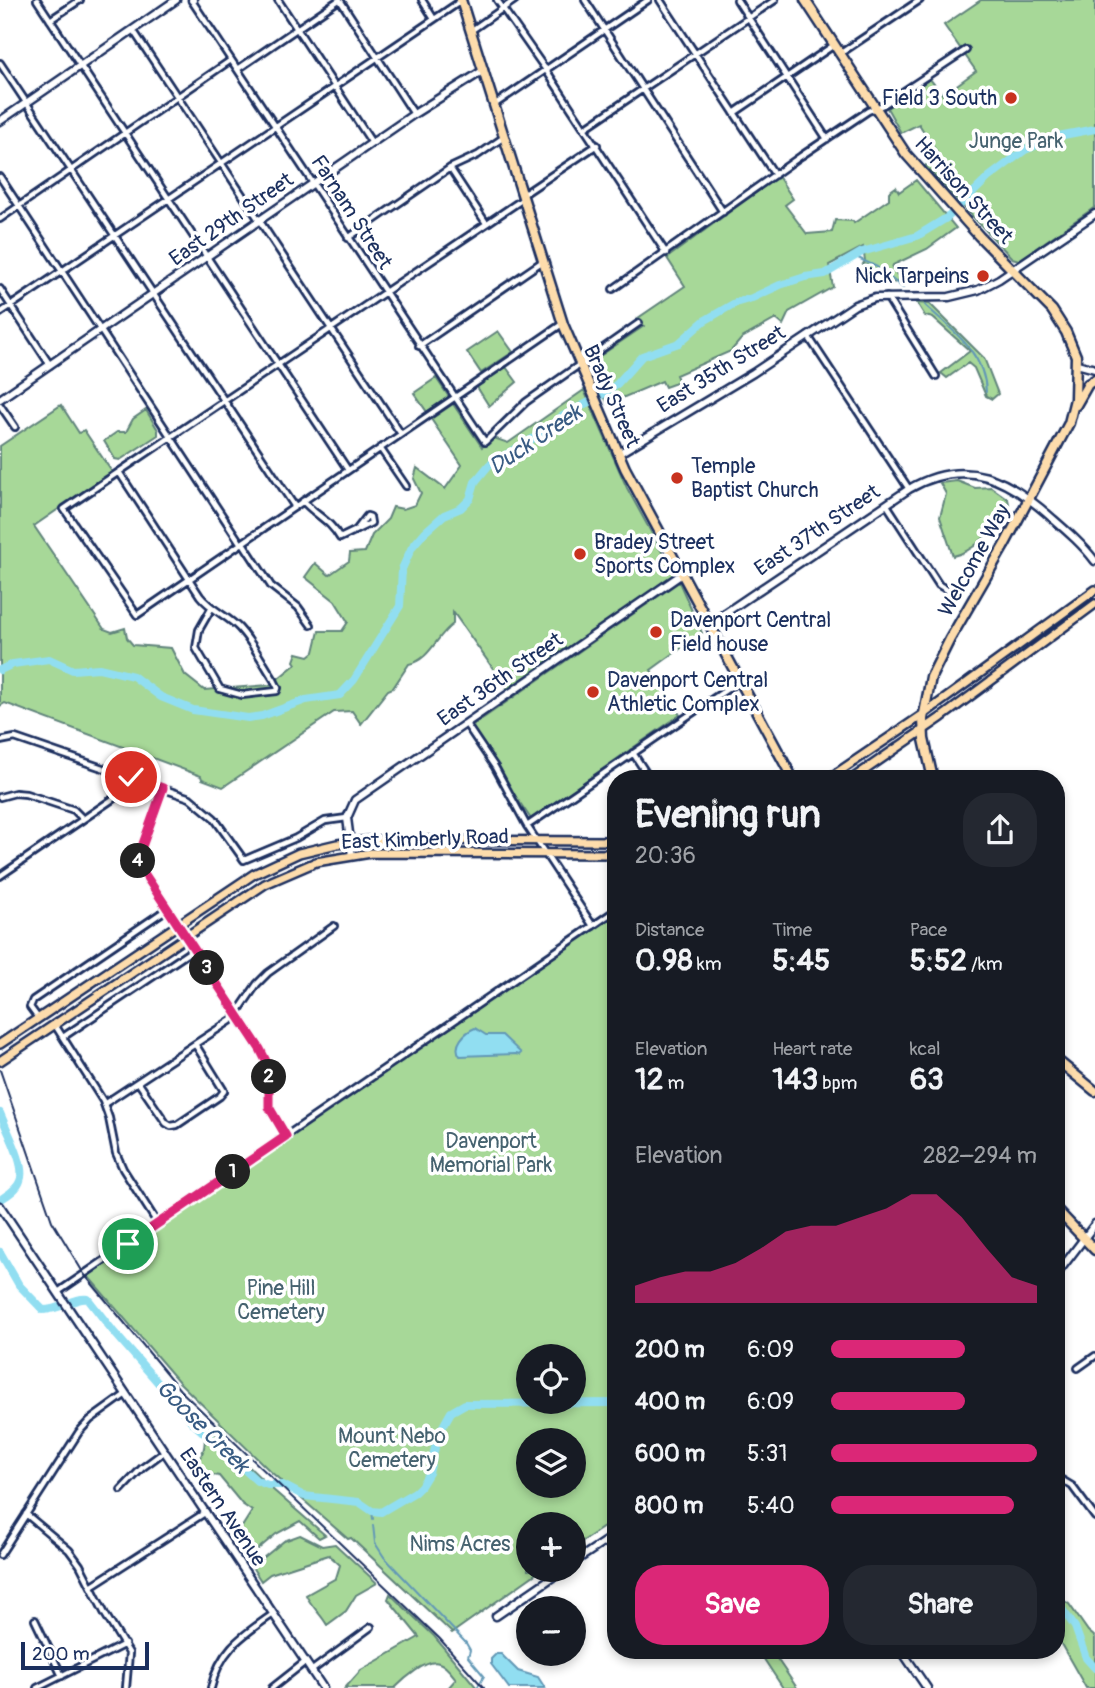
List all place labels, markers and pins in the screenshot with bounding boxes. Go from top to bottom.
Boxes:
place label: Field 3 South [882,85,997,112]
marker: Field 3 South [1003,90,1019,106]
place label: Nick Tarpeins [855,263,970,290]
marker: Nick Tarpeins [975,268,991,284]
place label: Temple Baptist Church [691,453,819,504]
marker: Temple Baptist Church [669,470,685,486]
place label: Bradey Street Sports Complex [594,529,735,580]
marker: Bradey Street Sports Complex [572,546,588,562]
place label: Davenport Central Field house [670,607,831,658]
marker: Davenport Central Field house [648,624,664,640]
place label: Davenport Central Athletic Complex [607,667,768,718]
marker: Davenport Central Athletic Complex [585,684,601,700]
pin [101,747,161,807]
pin: 4 [120,844,156,878]
pin: 3 [190,950,224,986]
pin: 2 [252,1060,286,1094]
pin: 1 [216,1154,250,1190]
pin [98,1214,158,1274]

